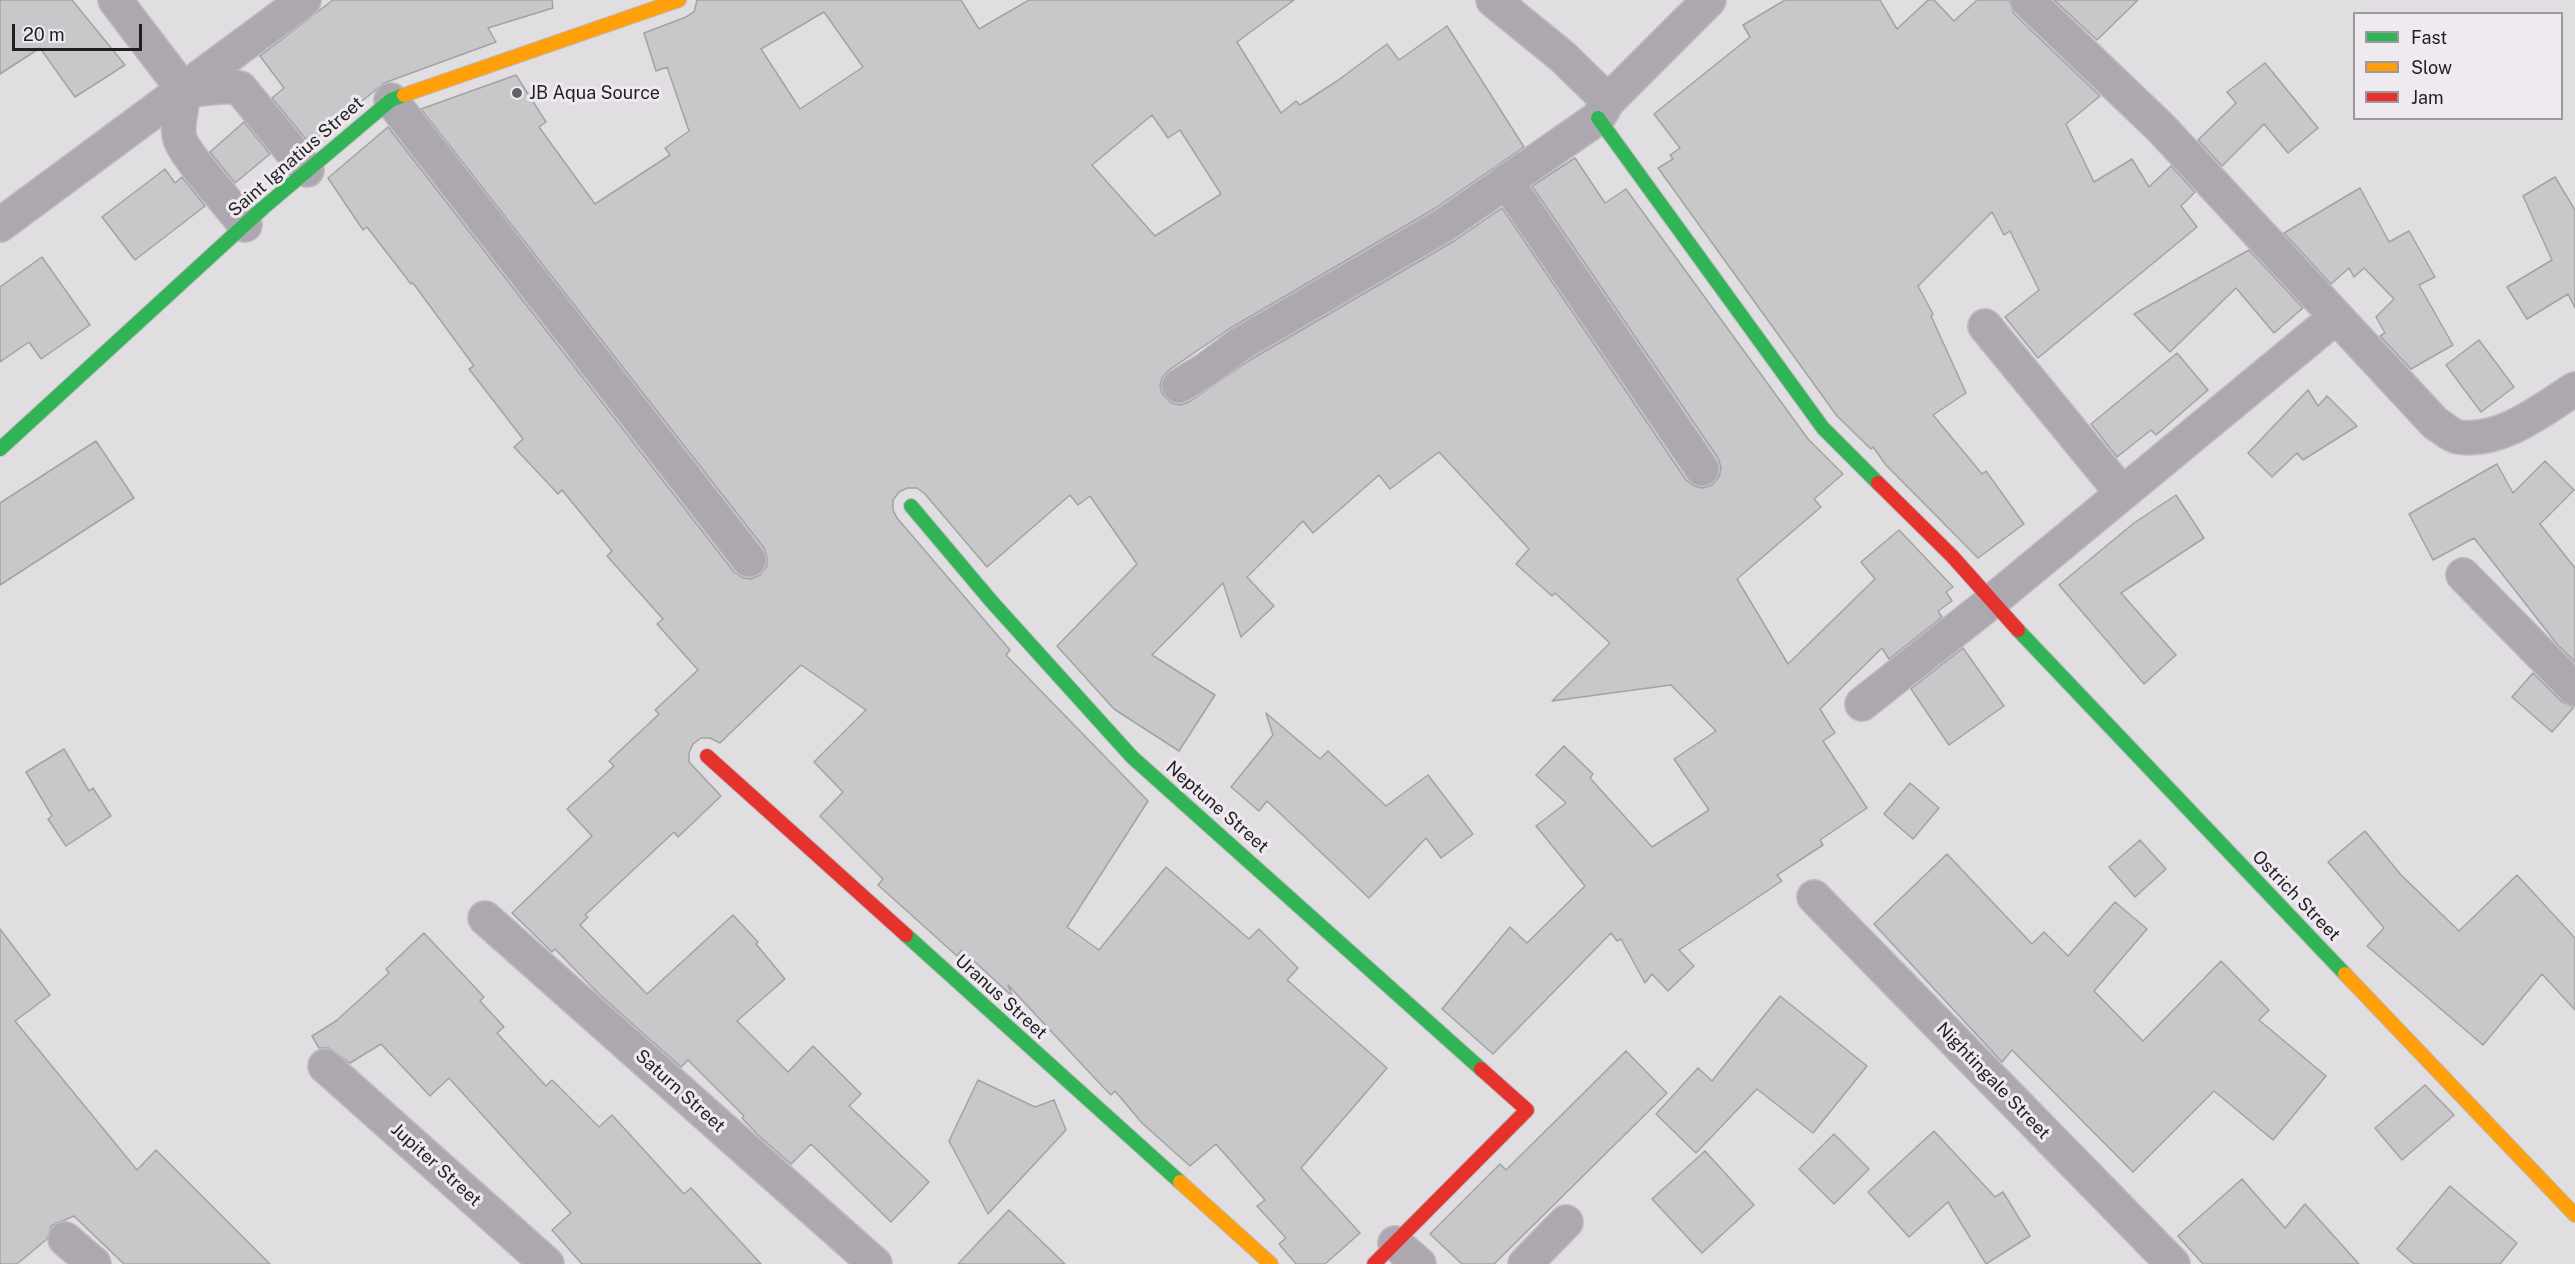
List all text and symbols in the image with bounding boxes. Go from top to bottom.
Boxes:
scale bar [15,12,146,50]
legend [2353,12,2563,120]
text: 20 m [23,24,65,45]
text: Fast [2411,27,2447,48]
text: Slow [2411,57,2452,78]
place label: JB Aqua Source [529,82,660,104]
marker: JB Aqua Source [510,86,524,100]
text: Jam [2411,87,2444,108]
street label: Saint Ignatius Street [224,92,368,222]
street label: Neptune Street [1161,757,1273,857]
street label: Ostrich Street [2247,846,2345,946]
street label: Uranus Street [951,950,1051,1044]
street label: Nightingale Street [1932,1018,2054,1144]
street label: Saturn Street [631,1045,729,1137]
street label: Jupiter Street [387,1119,485,1211]

